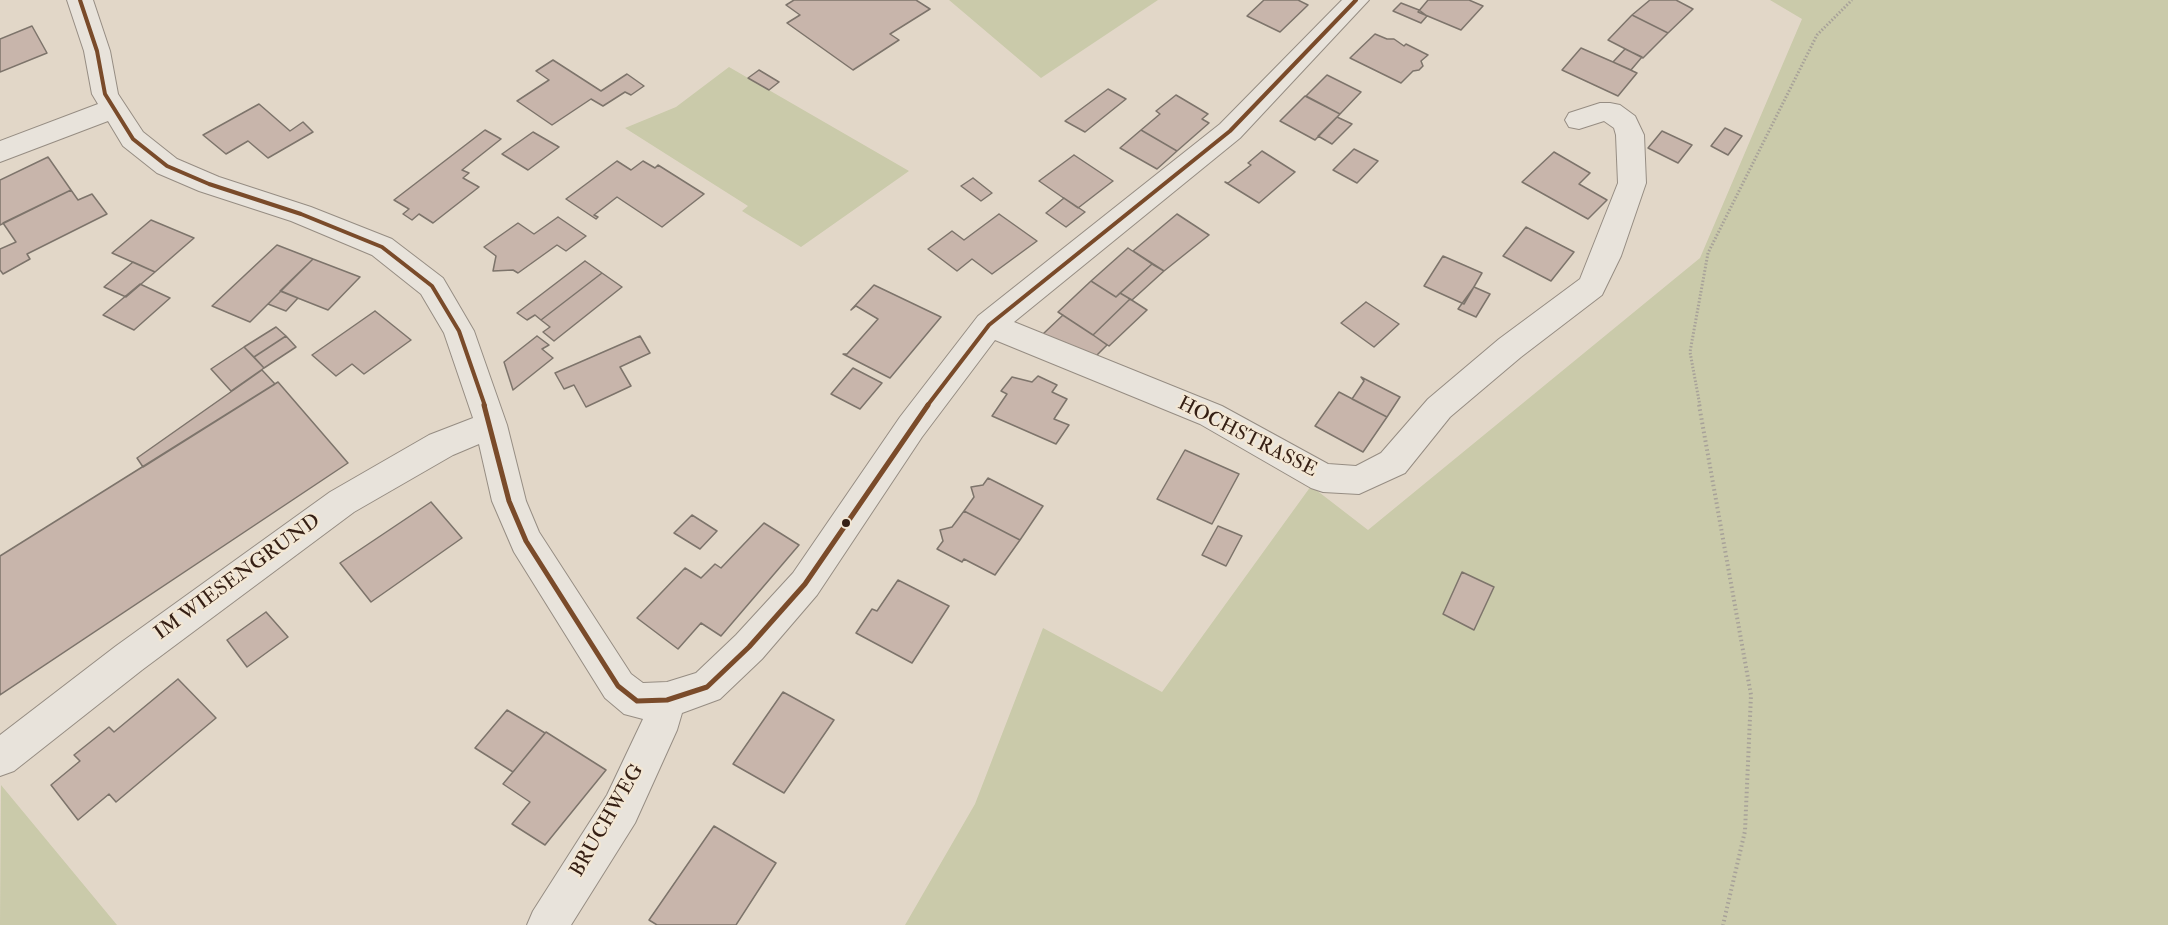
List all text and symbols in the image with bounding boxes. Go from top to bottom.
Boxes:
street label: HOCHSTRASSE [1173,393,1321,483]
street label: IM WIESENGRUND [150,510,326,646]
unlabelled marker [840,517,852,529]
street label: BRUCHWEG [566,760,650,882]

